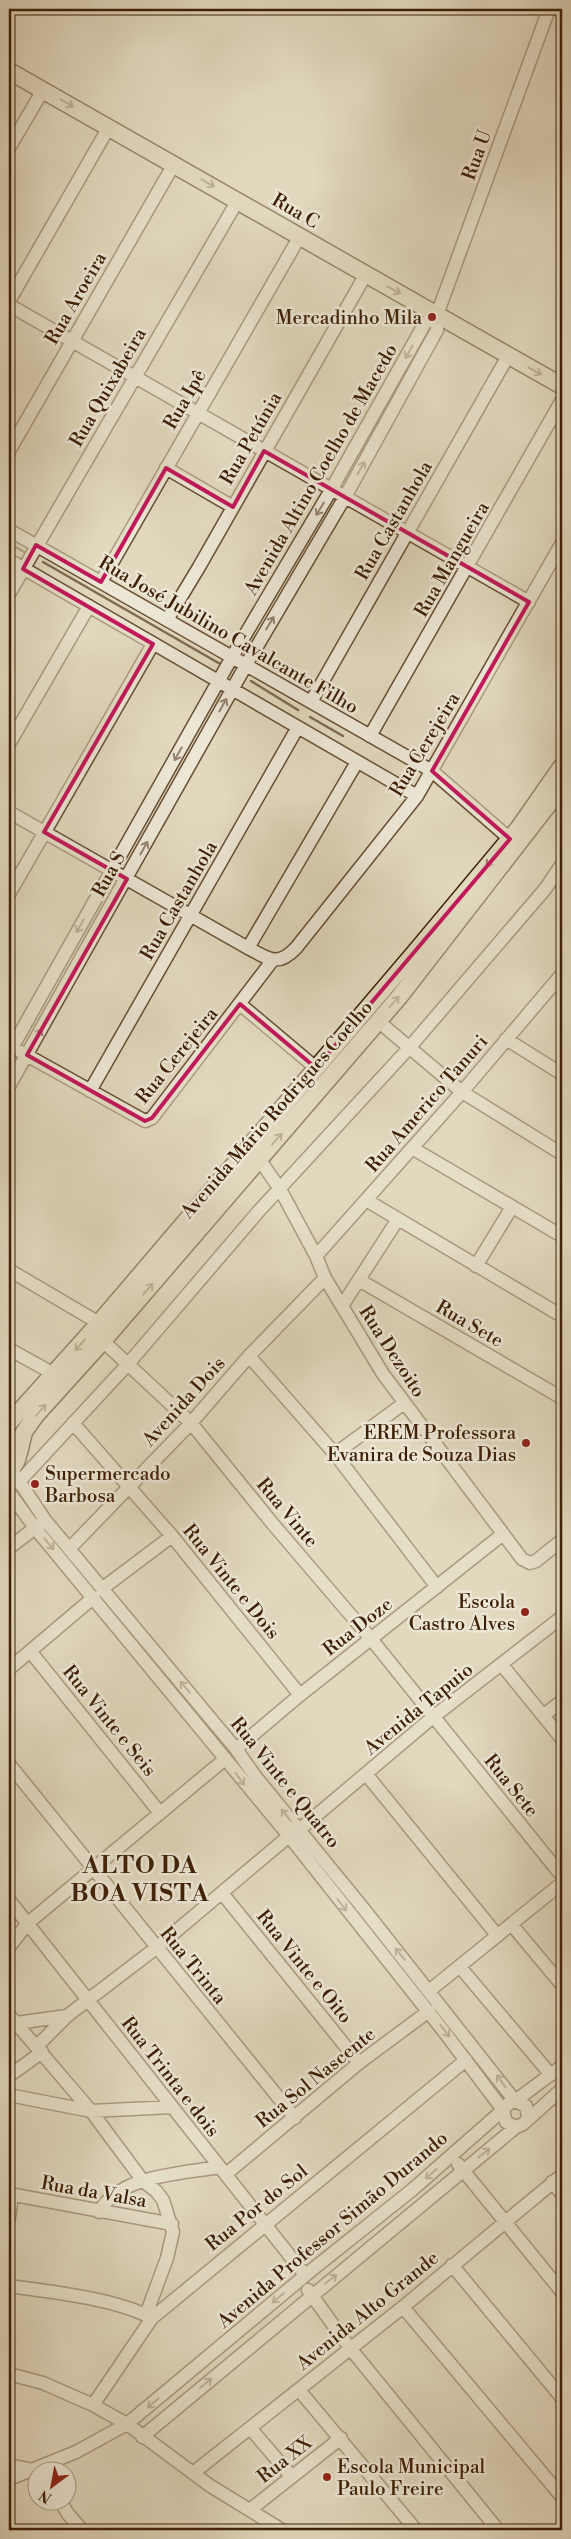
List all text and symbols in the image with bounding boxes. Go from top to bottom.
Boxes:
one-way arrow [59,98,74,108]
street label: Rua U [457,127,497,184]
one-way arrow [200,179,215,188]
street label: Rua C [268,188,323,234]
street label: Rua Aroeira [40,248,112,349]
one-way arrow [387,285,402,295]
place label: Mercadinho Mila [276,306,422,330]
marker: Mercadinho Mila [426,311,438,323]
street label: Rua Quixabeira [64,323,152,451]
street label: Avenida Altino Coelho de Macedo [238,339,403,600]
one-way arrow [403,344,413,359]
street label: Rua Ipê [158,365,212,434]
one-way arrow [528,366,543,376]
street label: Rua Petúnia [215,387,287,489]
street label: Rua Castanhola [350,456,438,584]
one-way arrow [356,460,366,475]
street label: Rua Mangueira [409,497,495,622]
one-way arrow [315,501,325,516]
street label: Rua José Jubilino Cavalcante Filho [94,550,363,719]
one-way arrow [266,617,276,631]
street label: Rua Cerejeira [384,688,466,801]
one-way arrow [218,698,228,713]
one-way arrow [172,746,182,761]
street label: Rua Castanhola [135,836,223,964]
one-way arrow [139,840,149,855]
street label: Rua S [87,847,131,901]
one-way arrow [486,855,497,868]
one-way arrow [75,918,85,933]
street label: Avenida Mário Rodrigues Coelho [175,996,378,1224]
one-way arrow [389,996,400,1009]
street label: Rua Cerejeira [130,1002,223,1109]
one-way arrow [34,1028,44,1042]
street label: Rua Americo Tanuri [360,1030,493,1177]
one-way arrow [271,1132,283,1145]
one-way arrow [143,1282,154,1295]
street label: Rua Sete [431,1295,508,1353]
street label: Rua Dezoito [354,1301,431,1402]
one-way arrow [75,1338,86,1351]
street label: Avenida Dois [136,1352,230,1452]
one-way arrow [35,1404,46,1417]
place label: EREM Professora Evanira de Souza Dias [327,1421,516,1467]
marker: EREM Professora Evanira de Souza Dias [520,1437,532,1449]
place label: Supermercado Barbosa [44,1462,171,1508]
street label: Rua Vinte [251,1473,323,1552]
marker: Supermercado Barbosa [29,1478,41,1490]
street label: Rua Vinte e Dois [177,1519,285,1644]
one-way arrow [43,1538,55,1551]
place label: Escola Castro Alves [409,1590,515,1636]
street label: Rua Doze [318,1592,397,1661]
marker: Escola Castro Alves [519,1606,531,1618]
street label: Avenida Tapuio [358,1657,478,1761]
street label: Rua Vinte e Seis [57,1660,161,1781]
one-way arrow [179,1681,190,1694]
street label: Rua Vinte e Quatro [225,1712,345,1853]
street label: Rua Sete [479,1749,544,1822]
one-way arrow [235,1772,245,1786]
one-way arrow [280,1808,291,1821]
district label: ALTO DA BOA VISTA [70,1851,210,1909]
one-way arrow [337,1898,348,1911]
street label: Rua Vinte e Oito [251,1905,357,2028]
street label: Rua Trinta [155,1922,232,2010]
one-way arrow [394,1948,405,1961]
street label: Rua Trinta e dois [116,2012,225,2142]
street label: Rua Sol Nascente [251,2022,380,2133]
one-way arrow [439,2025,450,2038]
one-way arrow [495,2075,506,2088]
street label: Avenida Professor Simão Durando [212,2126,453,2334]
one-way arrow [477,2148,490,2159]
street label: Rua Por do Sol [201,2159,313,2256]
one-way arrow [424,2168,437,2180]
street label: Rua da Valsa [39,2171,149,2213]
street label: Avenida Alto Grande [291,2246,444,2376]
one-way arrow [324,2273,337,2284]
one-way arrow [271,2293,284,2304]
one-way arrow [199,2377,212,2388]
one-way arrow [147,2397,160,2408]
street label: Rua XX [252,2430,318,2489]
place label: Escola Municipal Paulo Freire [337,2455,486,2501]
north arrow [28,2462,78,2512]
marker: Escola Municipal Paulo Freire [321,2471,333,2483]
text: N [36,2486,55,2507]

